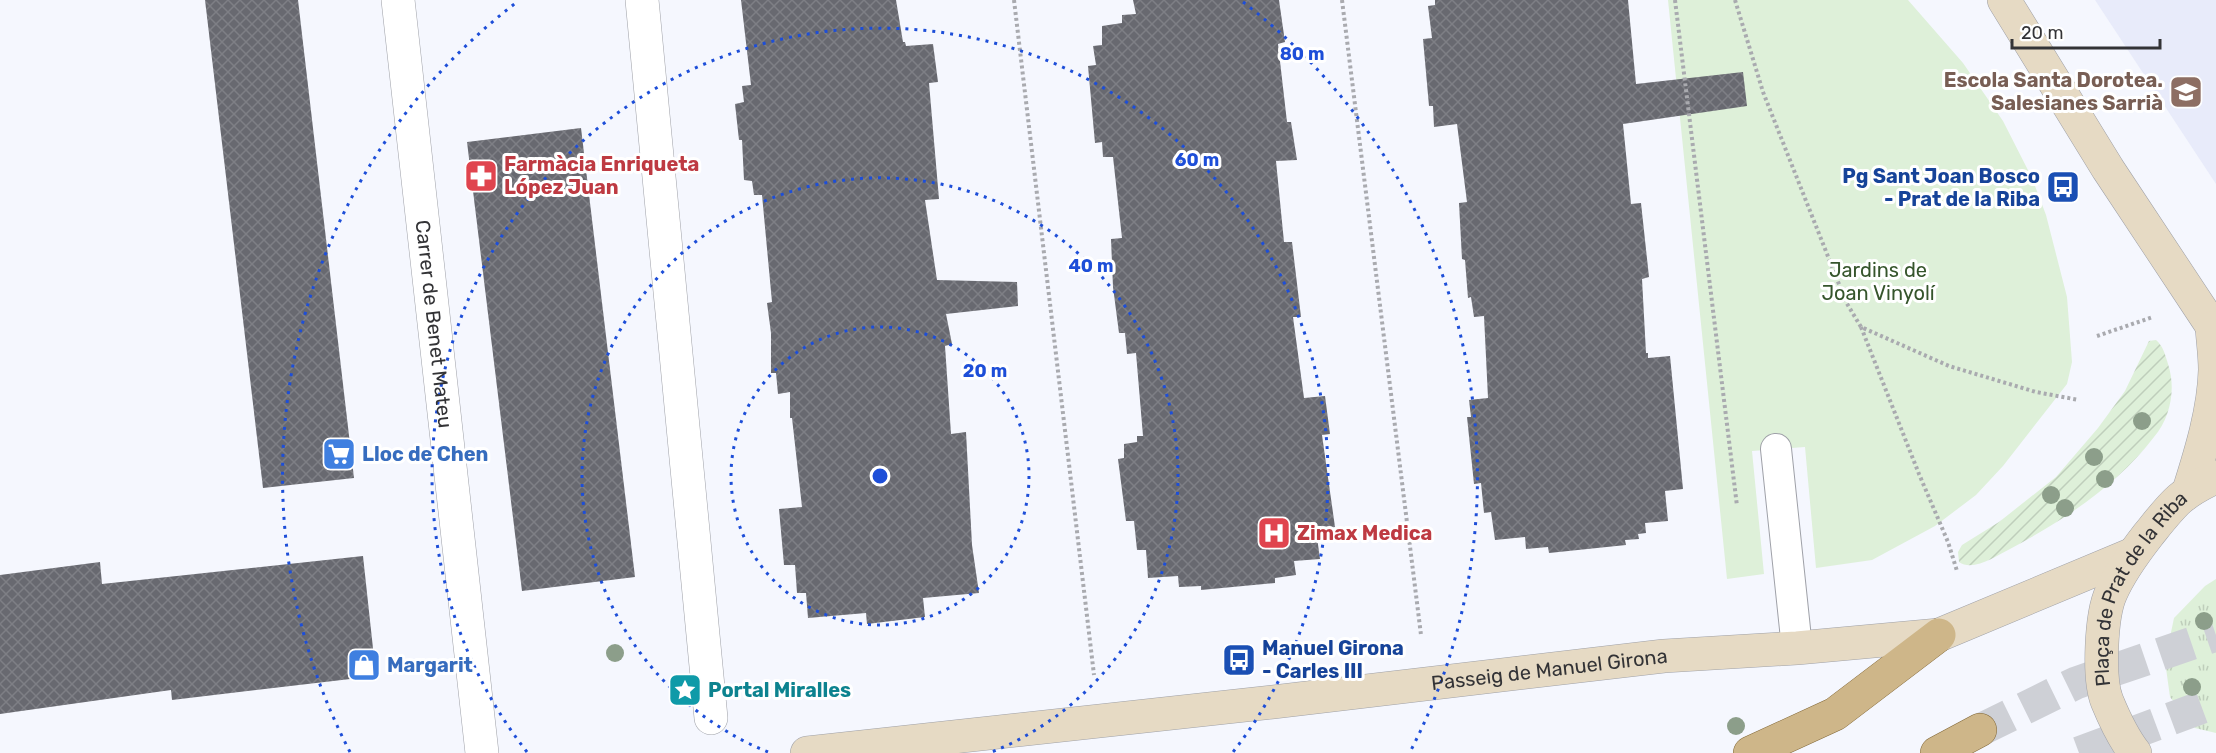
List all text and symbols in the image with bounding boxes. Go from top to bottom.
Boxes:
scale bar [2012,12,2160,50]
text: 20 m [2021,22,2063,44]
text: 80 m [1280,43,1324,65]
place label: Escola Santa Dorotea. Salesianes Sarrià [1944,68,2163,115]
school or university icon: Escola Santa Dorotea. Salesianes Sarrià [2168,74,2204,110]
text: 60 m [1175,149,1219,171]
place label: Farmàcia Enriqueta López Juan [504,152,699,199]
pharmacy icon: Farmàcia Enriqueta López Juan [463,158,499,194]
place label: Pg Sant Joan Bosco - Prat de la Riba [1842,164,2040,211]
bus stop icon: Pg Sant Joan Bosco - Prat de la Riba [2045,169,2081,205]
street label: Carrer de Benet Mateu [411,219,458,429]
text: 40 m [1069,255,1113,277]
park label: Jardins de Joan Vinyolí [1821,258,1936,305]
text: 20 m [963,360,1007,382]
supermarket icon: Lloc de Chen [321,436,357,472]
place label: Lloc de Chen [362,442,488,466]
centre of rings [870,466,890,486]
street label: Plaça de Prat de la Riba [2090,486,2192,688]
hospital icon: Zimax Medica [1256,515,1292,551]
place label: Zimax Medica [1297,521,1432,545]
place label: Manuel Girona - Carles III [1262,636,1404,683]
bus stop icon: Manuel Girona - Carles III [1221,642,1257,678]
street label: Passeig de Manuel Girona [1430,644,1669,695]
shop icon: Margarit [346,647,382,683]
place label: Margarit [387,653,473,677]
place icon: Portal Miralles [667,672,703,708]
place label: Portal Miralles [708,678,851,702]

